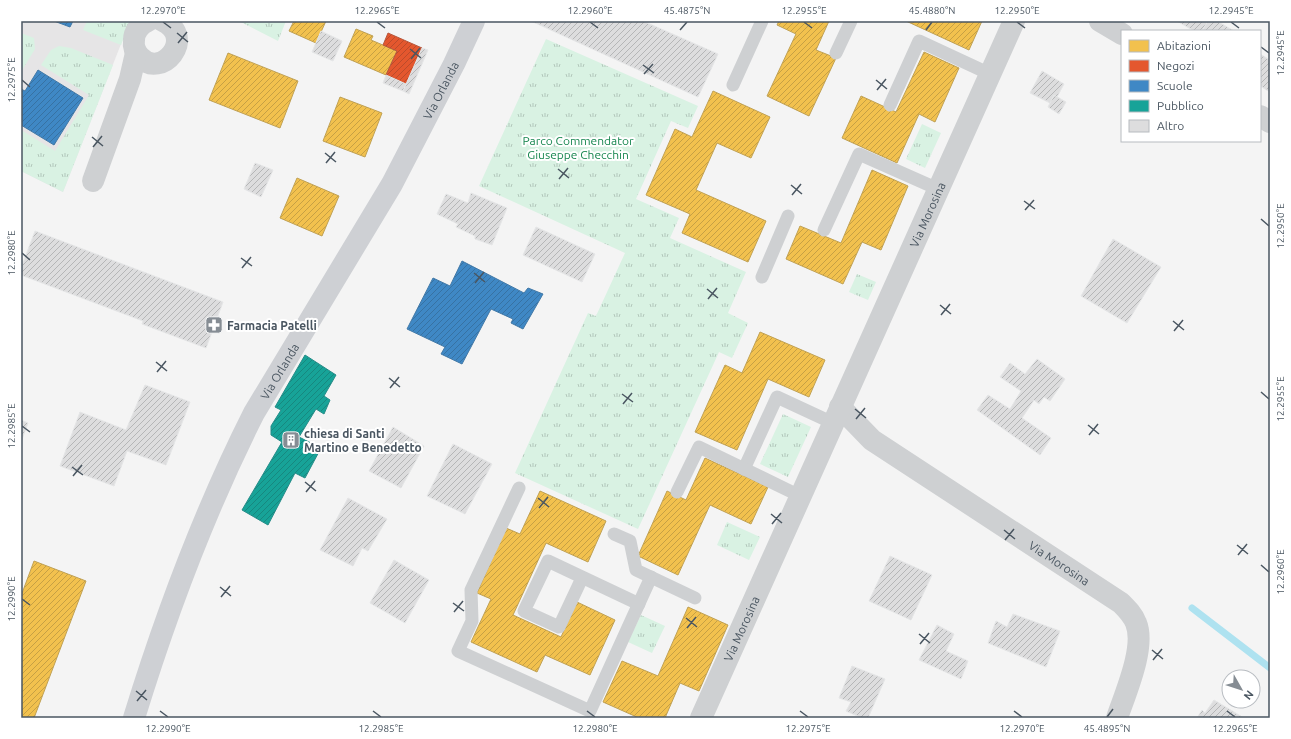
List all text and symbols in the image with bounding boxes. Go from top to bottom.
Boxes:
text: 12.2970°E [140,5,186,16]
text: 12.2965°E [354,5,400,16]
text: 12.2960°E [567,5,613,16]
text: 45.4875°N [664,5,710,16]
text: 12.2955°E [781,5,827,16]
text: 45.4880°N [909,5,955,16]
text: 12.2950°E [994,5,1040,16]
text: 12.2945°E [1208,5,1254,16]
legend [1121,30,1261,142]
text: 12.2945°E [1275,30,1286,76]
text: Abitazioni [1157,39,1211,52]
text: 12.2975°E [6,57,17,103]
street label: Via Orlanda [420,59,461,121]
text: Negozi [1157,59,1195,72]
text: Scuole [1157,79,1193,92]
text: Pubblico [1157,99,1204,112]
text: Altro [1157,119,1184,132]
park label: Parco Commendator Giuseppe Checchin [522,134,634,161]
street label: Via Morosina [907,180,947,249]
text: 12.2950°E [1275,203,1286,249]
text: 12.2980°E [6,230,17,276]
pharmacy icon: Farmacia Patelli [204,315,224,335]
place label: Farmacia Patelli [227,319,317,332]
street label: Via Orlanda [257,341,301,402]
text: 12.2955°E [1275,376,1286,422]
text: 12.2985°E [6,403,17,449]
place label: chiesa di Santi Martino e Benedetto [304,427,422,454]
building icon: chiesa di Santi Martino e Benedetto [281,430,301,450]
street label: Via Morosina [1027,538,1092,587]
text: 12.2960°E [1275,549,1286,595]
text: 12.2990°E [6,576,17,622]
street label: Via Morosina [721,594,761,663]
north arrow [1221,669,1261,709]
text: N [1242,688,1256,702]
text: 12.2990°E [145,723,191,734]
text: 12.2985°E [358,723,404,734]
text: 12.2980°E [572,723,618,734]
text: 12.2975°E [785,723,831,734]
text: 12.2970°E [999,723,1045,734]
text: 45.4895°N [1084,723,1130,734]
text: 12.2965°E [1212,723,1258,734]

